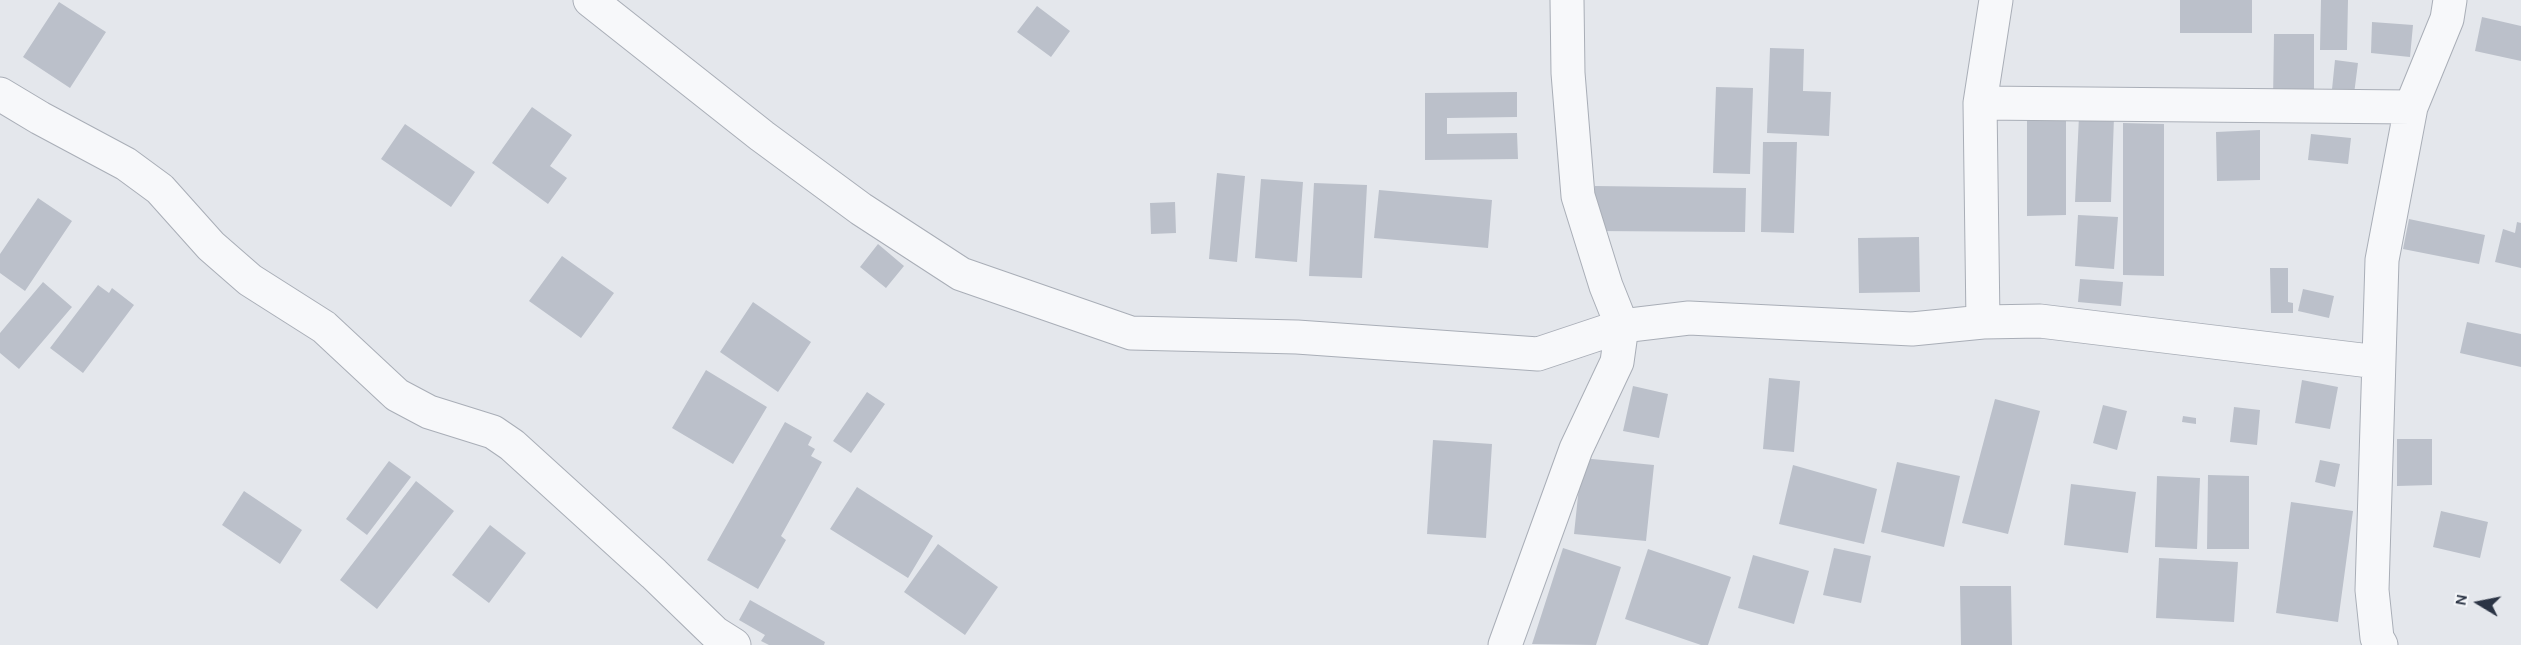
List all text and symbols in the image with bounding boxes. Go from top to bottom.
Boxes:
north arrow [2449,573,2509,633]
text: N [2450,592,2471,607]

